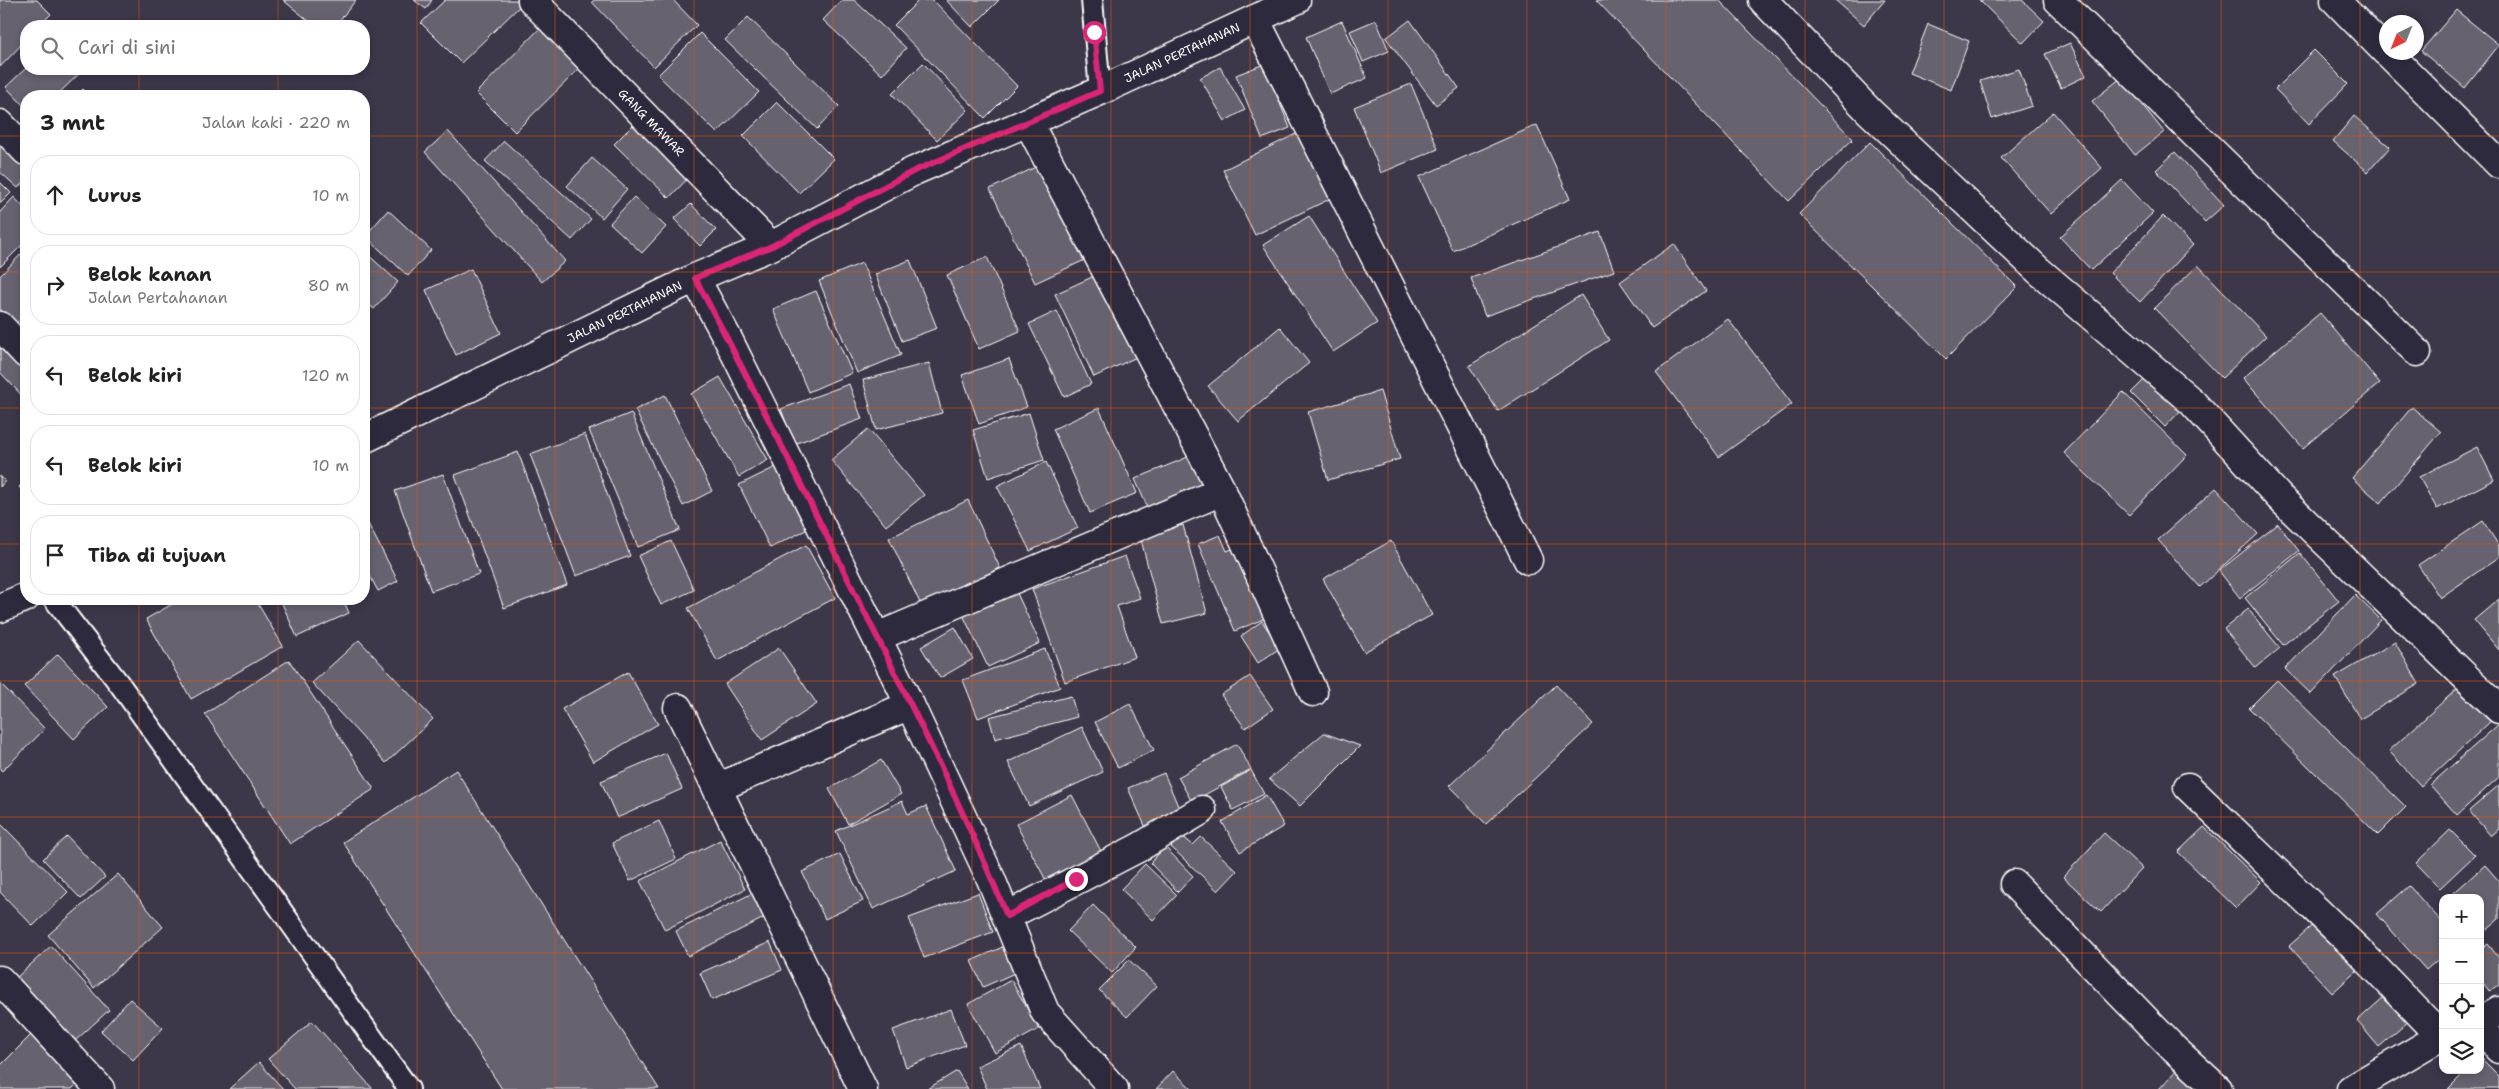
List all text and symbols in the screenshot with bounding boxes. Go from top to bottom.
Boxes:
north arrow [2379,15,2424,60]
street label: JALAN PERTAHANAN [1122,19,1242,87]
search box [20,20,370,75]
route start [1083,21,1106,44]
icon: search [38,34,66,62]
text: Cari di sini [78,35,176,60]
street label: GANG MAWAR [615,85,688,160]
text: 3 mnt [40,109,105,137]
text: Jalan kaki · 220 m [202,112,350,133]
icon: ahead [41,181,69,209]
text: Lurus [88,183,142,208]
text: 10 m [312,185,349,206]
text: Belok kanan [88,262,212,287]
icon: right [41,271,69,299]
text: 80 m [308,275,349,296]
street label: JALAN PERTAHANAN [565,277,685,347]
text: Jalan Pertahanan [88,287,227,308]
icon: left [41,361,69,389]
text: Belok kiri [88,363,182,388]
text: 120 m [302,365,349,386]
icon: left [41,451,69,479]
text: Belok kiri [88,453,182,478]
text: 10 m [312,455,349,476]
icon: arrive [41,541,69,569]
text: Tiba di tujuan [88,543,226,568]
route end [1065,868,1088,891]
map controls [2439,894,2484,1074]
button: + [2439,894,2484,939]
button: − [2439,939,2484,984]
button: locate [2439,984,2484,1029]
button: layers [2439,1029,2484,1074]

